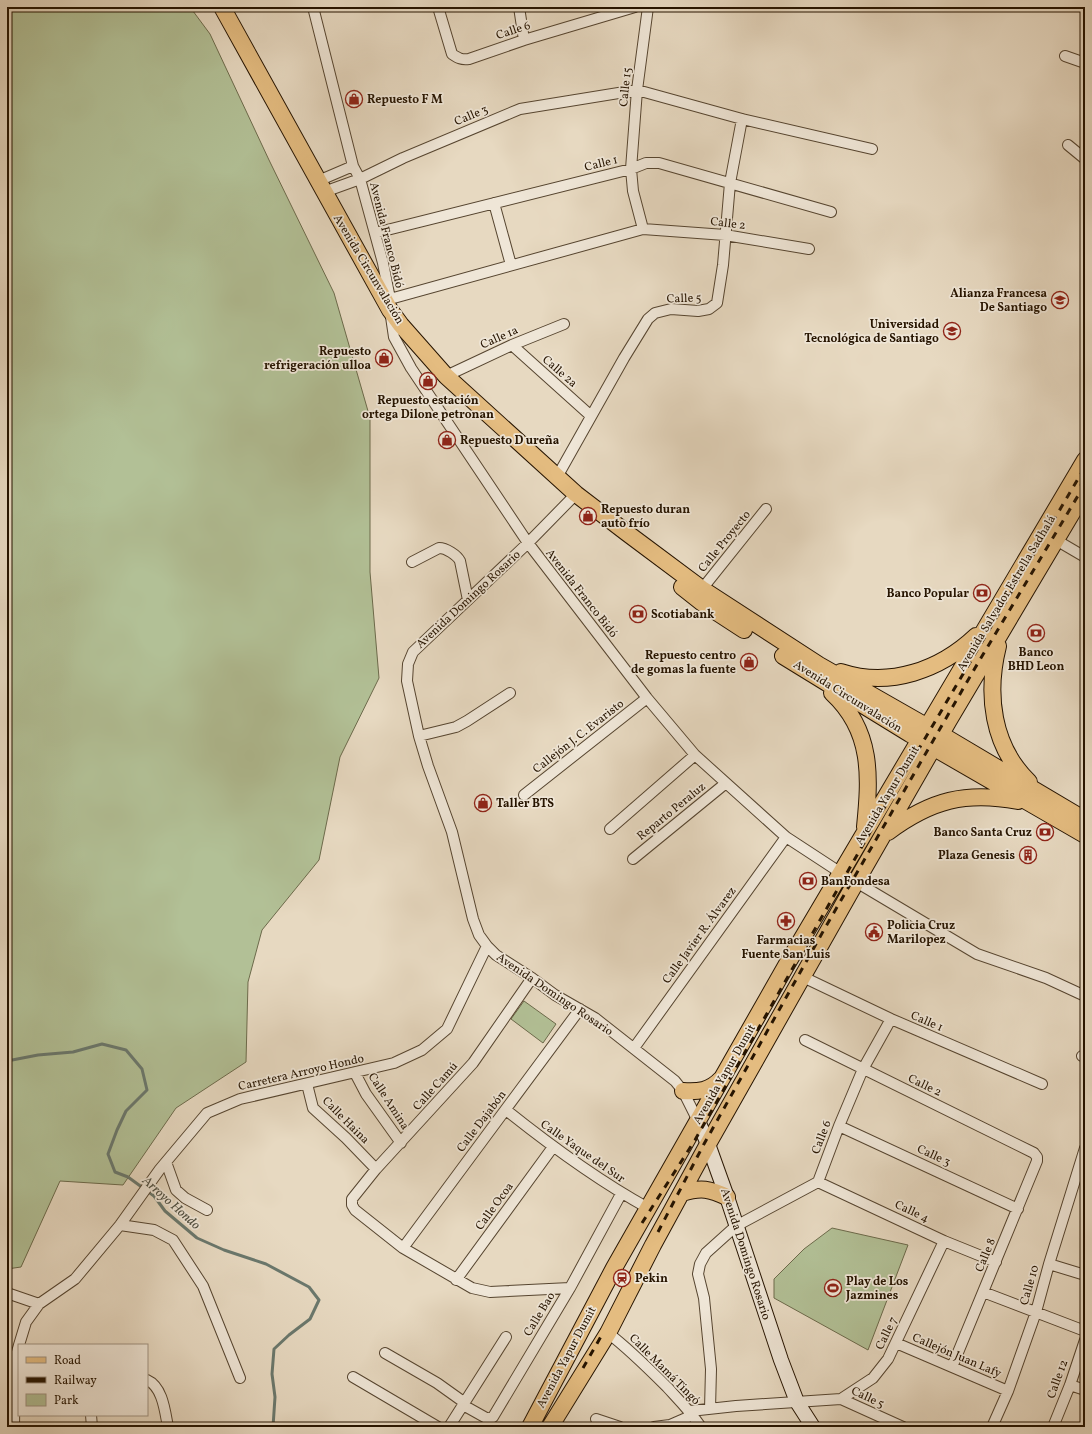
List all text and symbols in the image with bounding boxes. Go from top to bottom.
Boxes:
street label: Calle 6 [494,18,532,44]
street label: Calle 15 [616,66,636,108]
shop icon: Repuesto F M [344,89,364,109]
place label: Repuesto F M [367,92,443,108]
street label: Calle 3 [452,102,491,130]
street label: Calle 1 [583,152,620,176]
street label: Avenida Franco Bidó [365,181,407,290]
street label: Avenida Circunvalación [329,212,407,327]
street label: Calle 2 [709,214,746,234]
place label: Alianza Francesa De Santiago [950,286,1047,316]
street label: Calle 5 [666,290,702,308]
school or university icon: Alianza Francesa De Santiago [1050,290,1070,310]
place label: Universidad Tecnológica de Santiago [804,317,940,347]
school or university icon: Universidad Tecnológica de Santiago [942,321,962,341]
street label: Calle 1a [478,323,521,353]
place label: Repuesto refrigeración ulloa [264,344,371,374]
shop icon: Repuesto refrigeración ulloa [374,348,394,368]
street label: Calle 2a [538,352,580,391]
shop icon: Repuesto estación ortega Dilone petronan [418,371,438,391]
place label: Repuesto estación ortega Dilone petronan [362,393,494,423]
shop icon: Repuesto D ureña [437,430,457,450]
place label: Repuesto D ureña [460,433,560,449]
place label: Repuesto duran auto frío [601,502,690,532]
shop icon: Repuesto duran auto frío [578,506,598,526]
street label: Calle Proyecto [695,507,755,576]
street label: Avenida Salvador Estrella Sadhalá [954,512,1060,675]
street label: Avenida Franco Bidó [542,546,621,641]
street label: Avenida Domingo Rosario [413,547,524,652]
bank icon: Banco Popular [972,583,992,603]
place label: Banco Popular [886,586,969,602]
bank icon: Scotiabank [628,604,648,624]
place label: Scotiabank [651,607,715,623]
bank icon: Banco BHD Leon [1026,623,1046,643]
place label: Banco BHD Leon [1008,645,1064,675]
place label: Repuesto centro de gomas la fuente [631,648,736,678]
shop icon: Repuesto centro de gomas la fuente [739,652,759,672]
street label: Avenida Circunvalación [790,657,905,737]
street label: Callejón J. C. Evaristo [530,696,628,777]
street label: Avenida Yapur Dumit [852,743,924,848]
street label: Reparto Peraluz [634,779,709,844]
shop icon: Taller BTS [473,793,493,813]
place label: Taller BTS [496,796,554,812]
bank icon: Banco Santa Cruz [1035,822,1055,842]
place label: Banco Santa Cruz [933,825,1032,841]
building icon: Plaza Genesis [1018,845,1038,865]
place label: Plaza Genesis [938,848,1015,864]
bank icon: BanFondesa [798,871,818,891]
place label: BanFondesa [821,874,890,890]
street label: Calle Javier R. Álvarez [658,883,740,987]
pharmacy icon: Farmacias Fuente San Luis [776,911,796,931]
place label: Policia Cruz Marilopez [887,918,955,948]
public building icon: Policia Cruz Marilopez [864,922,884,942]
place label: Farmacias Fuente San Luis [742,933,831,963]
street label: Avenida Domingo Rosario [493,950,616,1040]
street label: Calle 1 [908,1008,945,1036]
street label: Avenida Yapur Dumit [690,1022,760,1127]
street label: Carretera Arroyo Hondo [237,1051,366,1095]
street label: Calle Camú [410,1059,462,1114]
street label: Calle Amina [364,1070,413,1133]
street label: Calle 2 [905,1071,944,1101]
street label: Calle Dajabón [453,1088,510,1156]
street label: Calle Haina [318,1094,372,1148]
street label: Calle Yaque del Sur [537,1117,628,1187]
street label: Calle 6 [808,1118,836,1157]
street label: Calle 3 [914,1141,953,1171]
water label: Arroyo Hondo [137,1172,204,1234]
street label: Calle Ocoa [472,1179,518,1234]
street label: Avenida Domingo Rosario [716,1186,774,1322]
street label: Calle 4 [892,1197,931,1227]
street label: Calle 8 [972,1236,1000,1275]
street label: Calle 10 [1017,1263,1043,1307]
station icon: Pekin [612,1268,632,1288]
place label: Pekin [635,1271,668,1287]
place label: Play de Los Jazmines [845,1274,909,1304]
sports icon: Play de Los Jazmines [823,1278,843,1298]
street label: Calle Bao [520,1289,559,1340]
street label: Avenida Yapur Dumit [533,1304,600,1411]
street label: Calle 7 [872,1314,902,1353]
street label: Callejón Juan Lafy [909,1330,1004,1382]
street label: Calle Mamá Tingó [625,1331,703,1409]
legend [18,1344,148,1416]
text: Road [54,1353,81,1369]
street label: Calle 12 [1044,1358,1072,1401]
text: Railway [54,1373,97,1389]
street label: Calle 5 [848,1383,887,1413]
text: Park [54,1393,79,1409]

